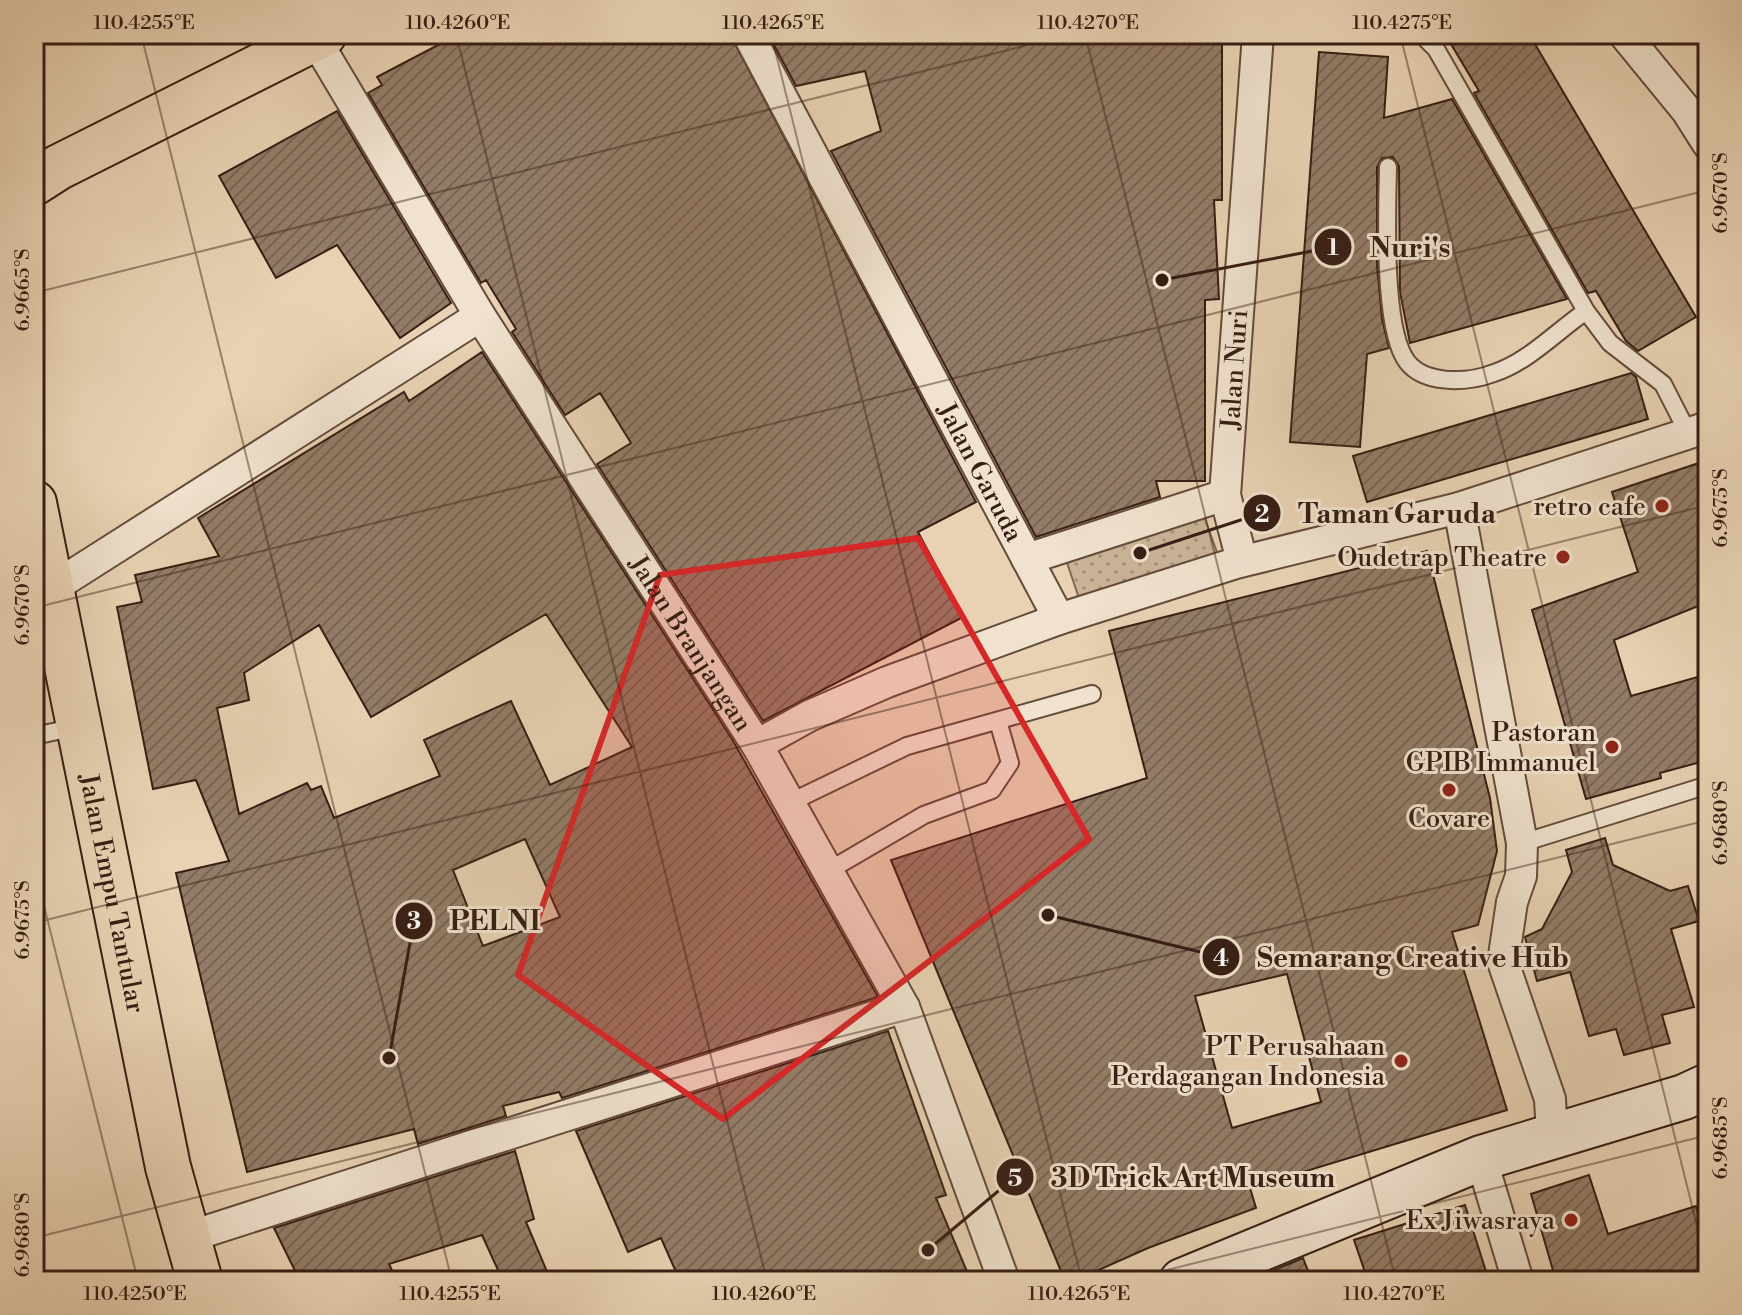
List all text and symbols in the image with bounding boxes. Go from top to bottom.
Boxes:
text: 110.4255°E [93,11,195,36]
text: 110.4260°E [406,11,510,36]
text: 110.4265°E [722,11,824,36]
text: 110.4270°E [1037,11,1139,36]
text: 110.4275°E [1352,11,1452,36]
text: 6.9670°S [1709,152,1734,234]
callout: Nuri's [1313,221,1467,273]
text: Nuri's [1369,231,1451,266]
text: 1 [1327,233,1339,263]
text: 6.9665°S [11,249,36,331]
street label: Jalan Nuri [1215,308,1255,432]
street label: Jalan Garuda [929,396,1030,548]
text: 6.9675°S [1709,468,1734,548]
callout: Taman Garuda [1242,487,1512,539]
place label: retro cafe [1533,491,1646,523]
text: Taman Garuda [1298,497,1497,532]
marker: retro cafe [1653,497,1671,515]
text: 2 [1255,500,1270,530]
place label: Oudetrap Theatre [1337,542,1547,574]
marker: Oudetrap Theatre [1554,548,1572,566]
street label: Jalan Branjangan [621,549,759,738]
text: 6.9670°S [11,564,36,646]
place label: Pastoran GPIB Immanuel [1406,717,1596,779]
marker: Pastoran GPIB Immanuel [1603,738,1621,756]
street label: Jalan Empu Tantular [72,770,152,1016]
text: 6.9680°S [1709,780,1734,866]
marker: Covare [1440,781,1458,799]
place label: Covare [1408,803,1490,835]
text: 6.9675°S [11,880,36,960]
callout: PELNI [394,895,557,947]
text: PELNI [449,904,541,939]
text: 3 [407,907,421,937]
callout: Semarang Creative Hub [1201,931,1585,983]
text: Semarang Creative Hub [1257,941,1569,976]
text: 4 [1213,944,1229,974]
place label: PT Perusahaan Perdagangan Indonesia [1111,1031,1386,1093]
marker: PT Perusahaan Perdagangan Indonesia [1392,1052,1410,1070]
text: 6.9685°S [1709,1097,1734,1179]
callout: 3D Trick Art Museum [995,1151,1352,1203]
text: 3D Trick Art Museum [1051,1161,1336,1196]
text: 5 [1008,1164,1023,1194]
text: 6.9680°S [11,1192,36,1278]
place label: Ex Jiwasraya [1406,1205,1556,1237]
marker: Ex Jiwasraya [1562,1211,1580,1229]
text: 110.4250°E [83,1282,187,1307]
text: 110.4255°E [399,1282,501,1307]
text: 110.4260°E [712,1282,816,1307]
text: 110.4265°E [1028,1282,1130,1307]
text: 110.4270°E [1343,1282,1445,1307]

